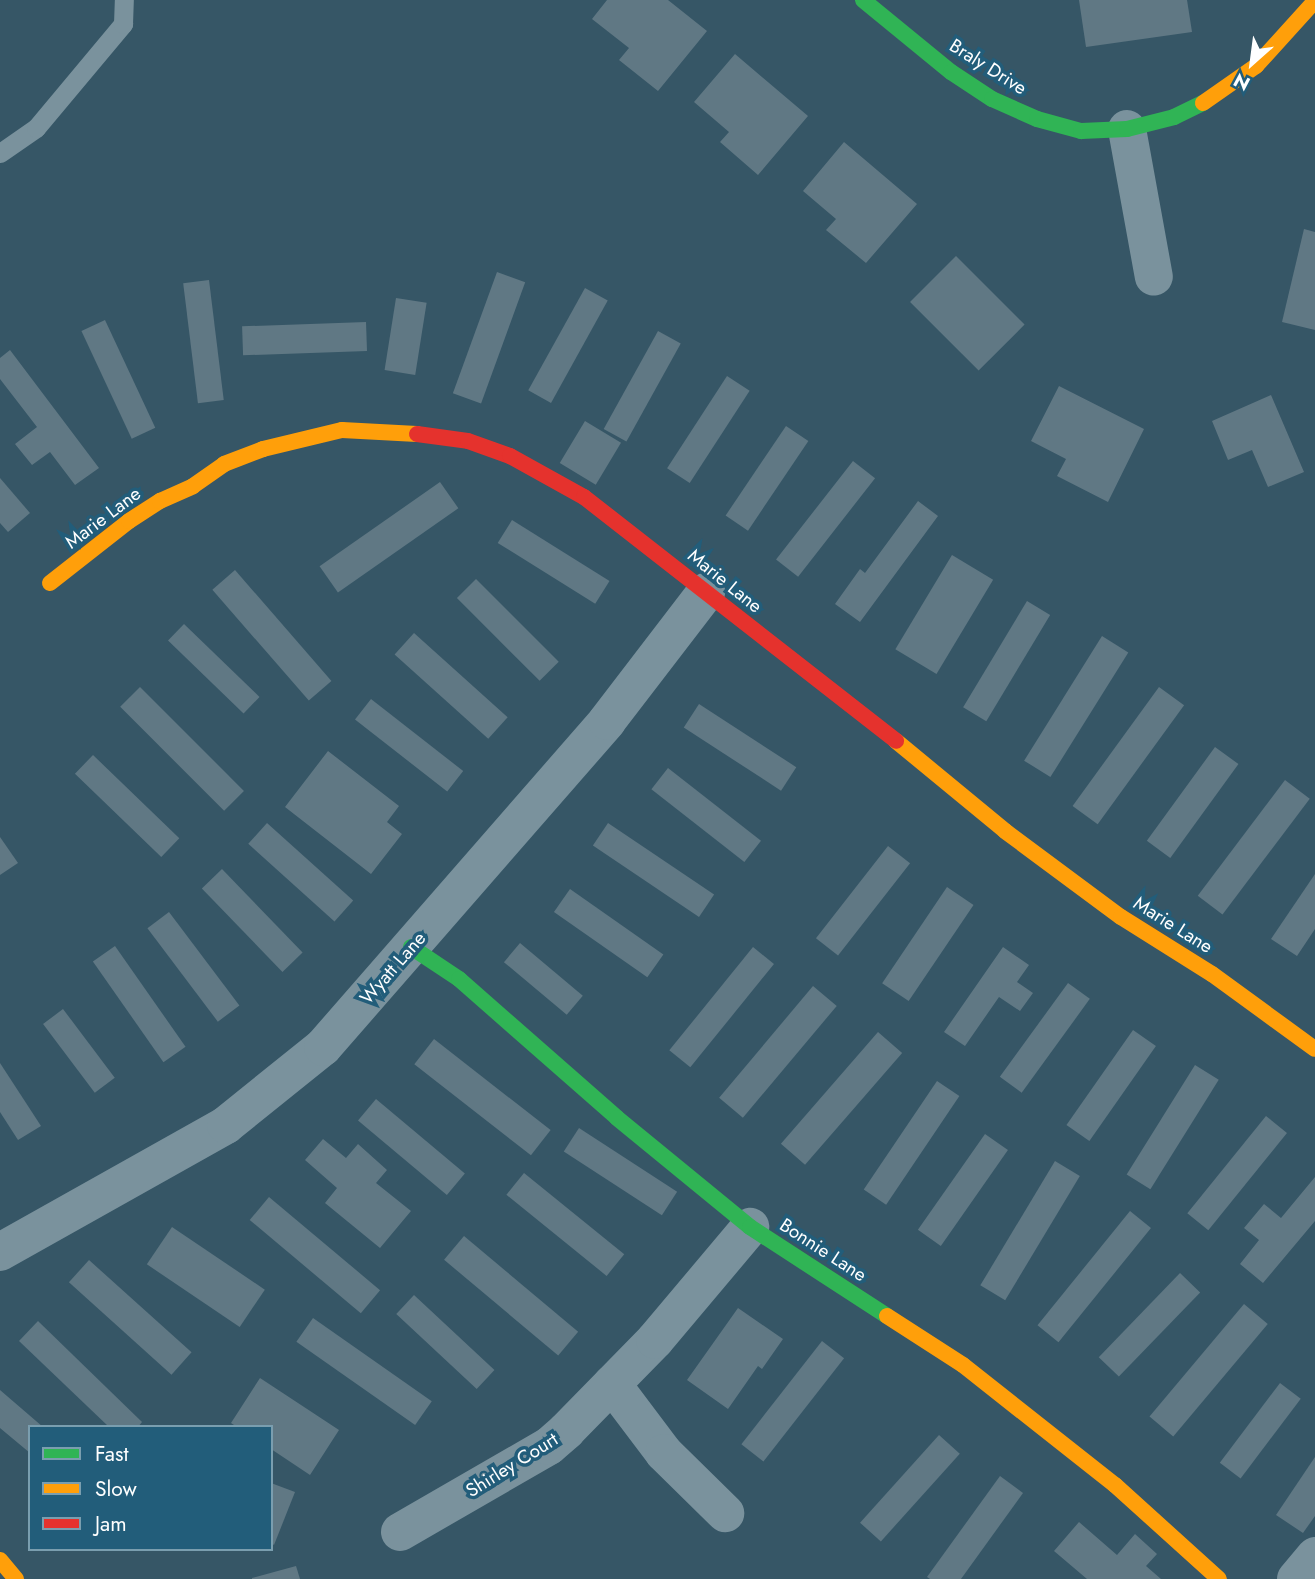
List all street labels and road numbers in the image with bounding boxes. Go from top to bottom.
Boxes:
street label: Braly Drive [945,34,1031,100]
street label: Marie Lane [61,482,145,554]
street label: Marie Lane [683,544,767,618]
street label: Marie Lane [1129,892,1217,958]
street label: Wyatt Lane [355,927,431,1009]
street label: Bonnie Lane [775,1214,871,1286]
street label: Shirley Court [462,1428,562,1502]

